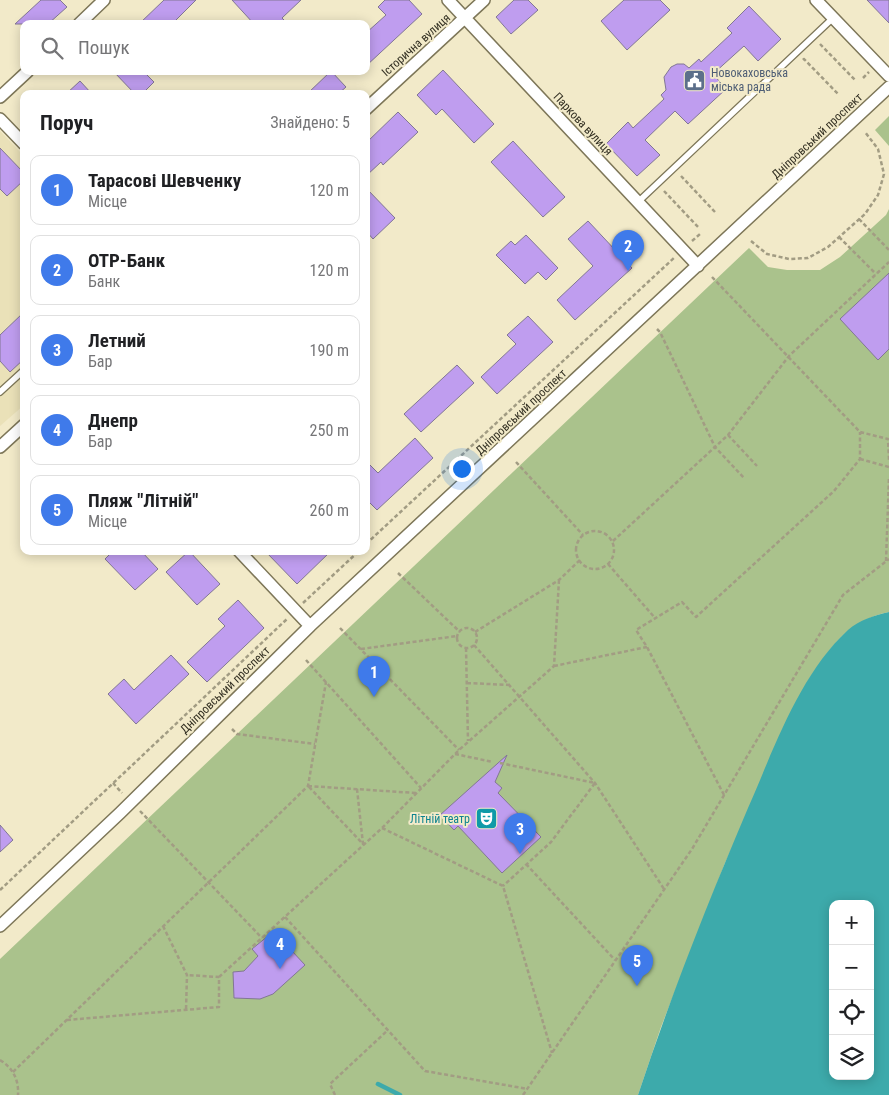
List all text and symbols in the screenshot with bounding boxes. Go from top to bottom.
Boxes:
street label: Історична вулиця [379,11,453,79]
search box [20,20,370,75]
icon: search [38,34,66,62]
text: Пошук [78,36,130,59]
place label: Новокаховська міська рада [711,66,788,94]
public building icon: Новокаховська міська рада [683,68,707,92]
street label: Паркова вулиця [550,90,616,158]
street label: Дніпровський проспект [769,90,865,182]
text: Поруч [40,111,93,135]
text: Знайдено: 5 [270,113,350,132]
text: Тарасові Шевченку [88,169,241,192]
text: 1 [53,181,61,200]
text: 120 m [310,181,349,200]
text: Місце [88,192,127,211]
pin: 2 [612,230,644,271]
text: ОТР-Банк [88,249,165,272]
text: 2 [53,261,61,280]
text: 120 m [310,261,349,280]
text: Банк [88,272,120,291]
text: Летний [88,329,146,352]
text: 3 [53,341,61,360]
text: 190 m [310,341,349,360]
text: Бар [88,352,112,371]
street label: Дніпровський проспект [473,366,569,458]
text: Днепр [88,409,138,432]
text: 4 [53,421,61,440]
text: 250 m [310,421,349,440]
text: Бар [88,432,112,451]
your location [449,456,475,482]
text: Пляж "Літній" [88,489,198,512]
text: 5 [53,501,61,520]
text: 260 m [310,501,349,520]
text: Місце [88,512,127,531]
street label: Дніпровський проспект [177,644,273,736]
pin: 1 [358,656,390,697]
theatre icon: Літній театр [474,807,498,831]
place label: Літній театр [410,812,470,826]
pin: 3 [504,813,536,854]
map controls [829,900,874,1080]
button: + [829,900,874,945]
pin: 4 [264,928,296,969]
pin: 5 [621,945,653,986]
button: − [829,945,874,990]
button: locate [829,990,874,1035]
button: layers [829,1035,874,1080]

